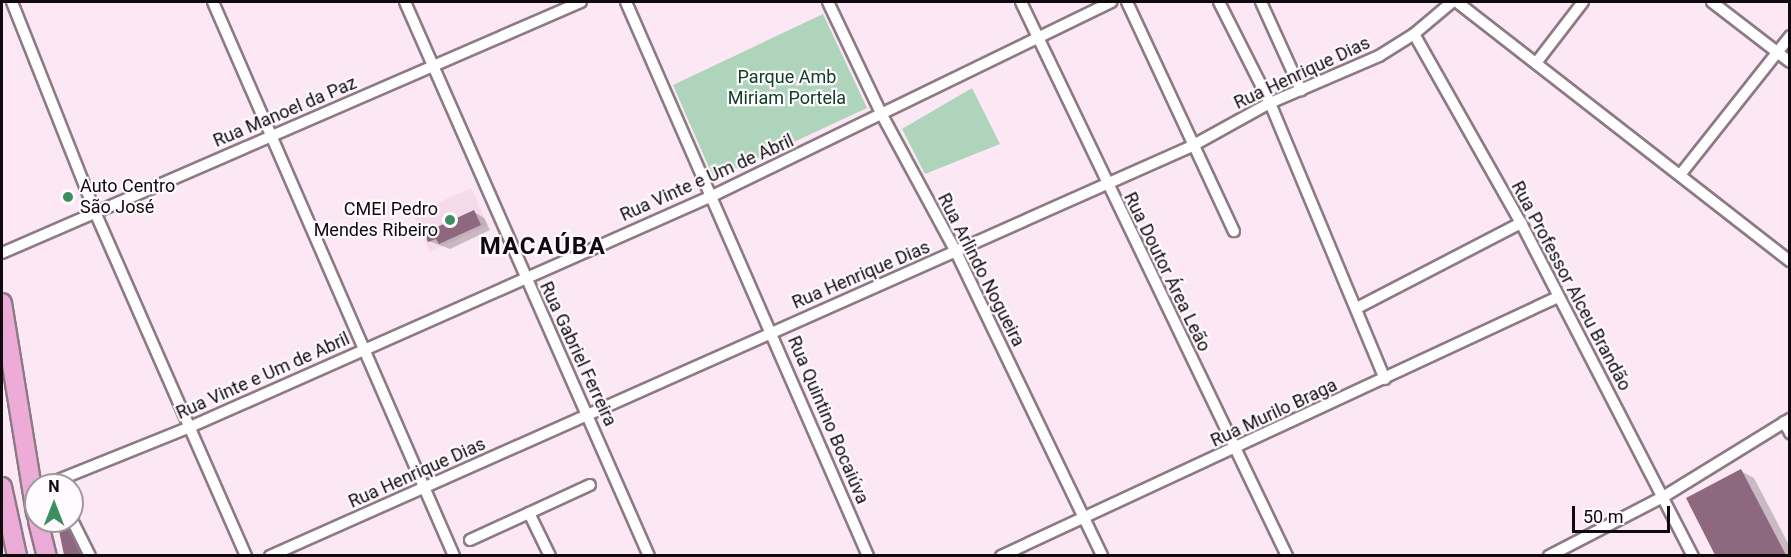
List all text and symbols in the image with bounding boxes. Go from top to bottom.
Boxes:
street label: Rua Henrique Dias [1231,32,1373,114]
park label: Parque Amb Miriam Portela [728,67,846,110]
street label: Rua Manoel da Paz [210,72,360,152]
street label: Rua Vinte e Um de Abril [617,130,797,226]
place label: Auto Centro São José [80,176,175,219]
street label: Rua Professor Alceu Brandão [1506,178,1636,394]
street label: Rua Doutor Área Leão [1119,189,1215,355]
marker: Auto Centro São José [61,190,75,204]
street label: Rua Arlindo Nogueira [933,190,1029,350]
place label: CMEI Pedro Mendes Ribeiro [314,199,438,242]
marker: CMEI Pedro Mendes Ribeiro [443,213,457,227]
district label: MACAÚBA [480,233,606,261]
street label: Rua Henrique Dias [789,236,933,314]
street label: Rua Gabriel Ferreira [535,278,621,430]
street label: Rua Vinte e Um de Abril [173,328,353,424]
street label: Rua Quintino Bocaiúva [783,333,873,507]
street label: Rua Murilo Braga [1207,374,1341,452]
street label: Rua Henrique Dias [345,433,489,513]
north arrow [24,473,84,533]
text: N [48,477,60,496]
scale bar [1575,494,1672,532]
text: 50 m [1583,506,1623,527]

